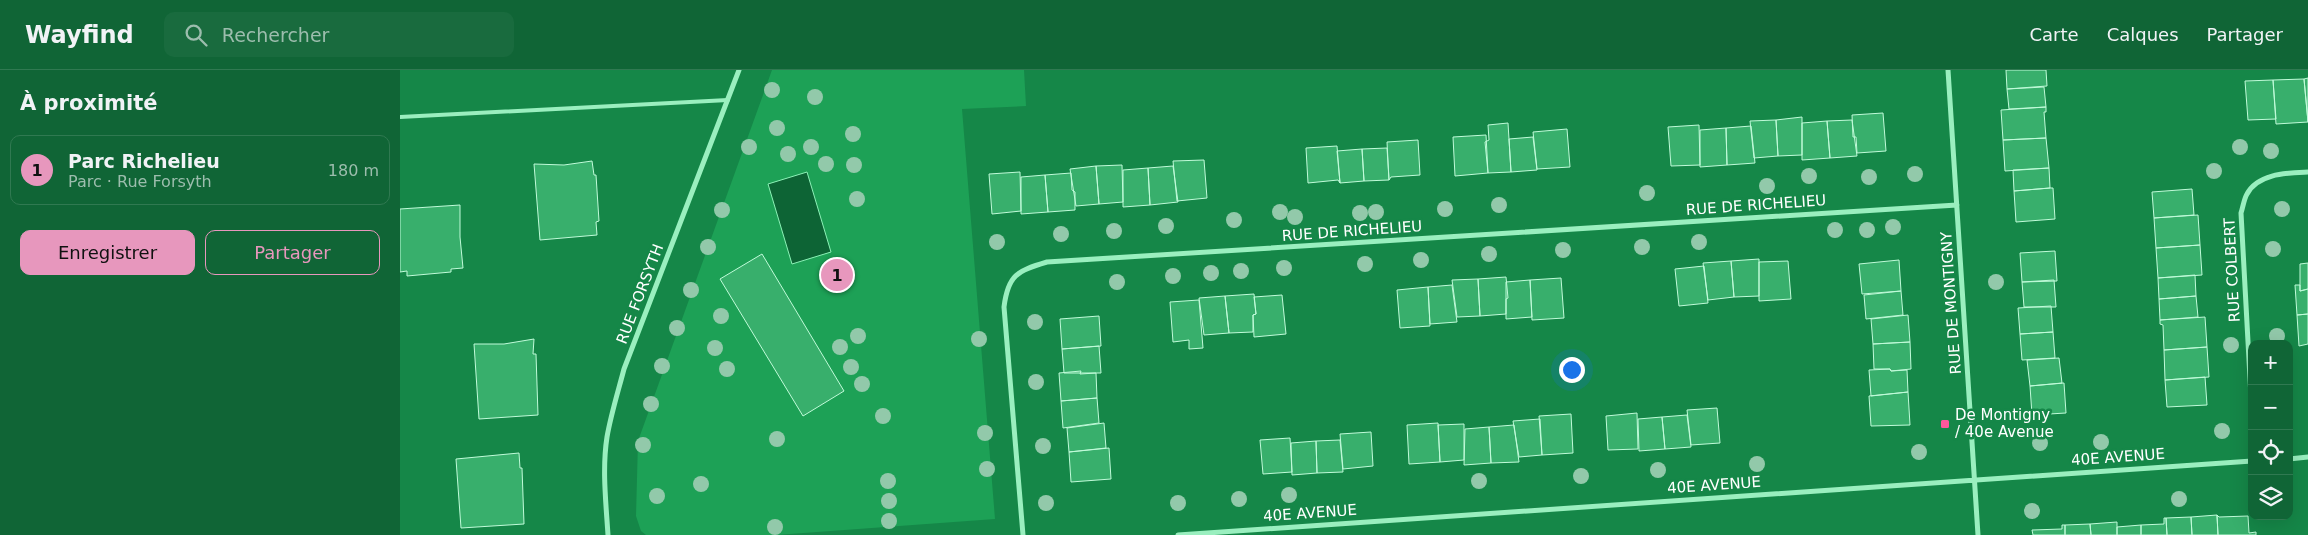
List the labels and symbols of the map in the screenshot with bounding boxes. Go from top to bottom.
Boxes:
street label: RUE DE RICHELIEU [1685,191,1827,219]
street label: RUE COLBERT [2220,216,2244,323]
street label: RUE DE RICHELIEU [1281,217,1423,245]
street label: RUE DE MONTIGNY [1937,230,1965,375]
street label: RUE FORSYTH [613,241,667,347]
pin: 1 [821,256,853,294]
your location [1559,357,1585,383]
place label: De Montigny / 40e Avenue [1955,406,2054,441]
marker: De Montigny / 40e Avenue [1939,418,1951,430]
street label: 40E AVENUE [2070,445,2166,469]
street label: 40E AVENUE [1666,473,1762,497]
street label: 40E AVENUE [1262,501,1358,525]

